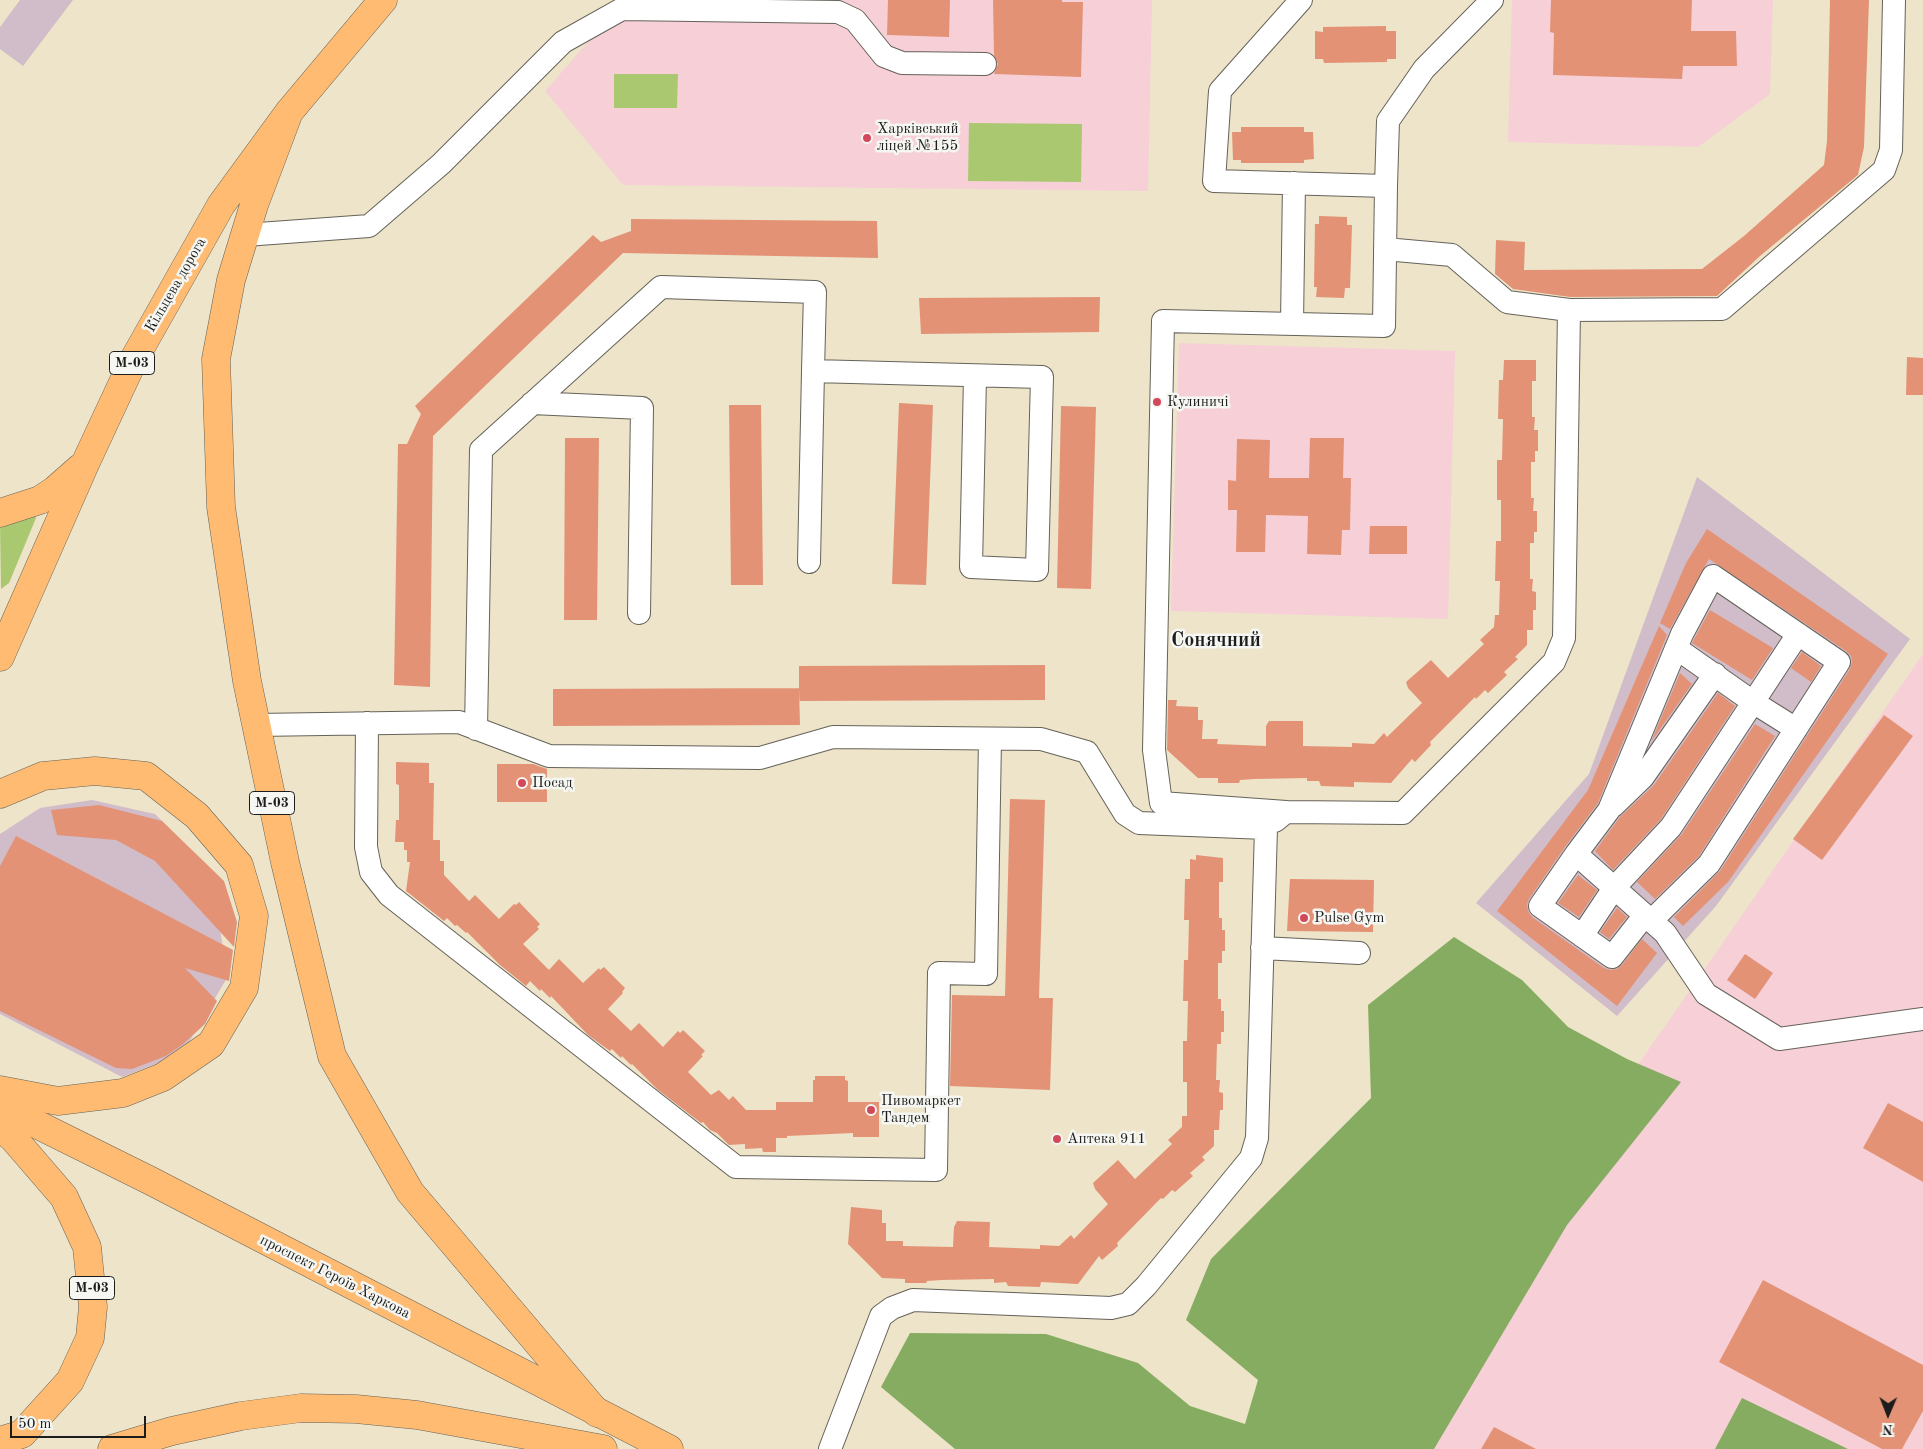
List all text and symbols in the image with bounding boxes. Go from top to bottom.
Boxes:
place label: Харківський ліцей №155 [877,120,959,155]
marker: Харківський ліцей №155 [861,132,873,144]
street label: Кільцева дорога [142,235,210,335]
road number: М-03 [110,352,154,374]
place label: Кулиничі [1167,393,1228,411]
marker: Кулиничі [1151,396,1163,408]
district label: Сонячний [1171,629,1261,653]
place label: Посад [532,774,573,792]
marker: Посад [516,777,528,789]
road number: М-03 [250,791,294,814]
place label: Pulse Gym [1314,909,1385,927]
marker: Pulse Gym [1298,912,1310,924]
place label: Пивомаркет Тандем [881,1092,961,1127]
marker: Пивомаркет Тандем [865,1104,877,1116]
place label: Аптека 911 [1067,1130,1146,1148]
marker: Аптека 911 [1051,1133,1063,1145]
street label: проспект Героїв Харкова [257,1231,413,1323]
road number: М-03 [70,1276,114,1300]
north arrow [1863,1389,1913,1439]
scale bar [12,1406,149,1438]
text: 50 m [18,1417,52,1432]
text: N [1882,1422,1893,1436]

